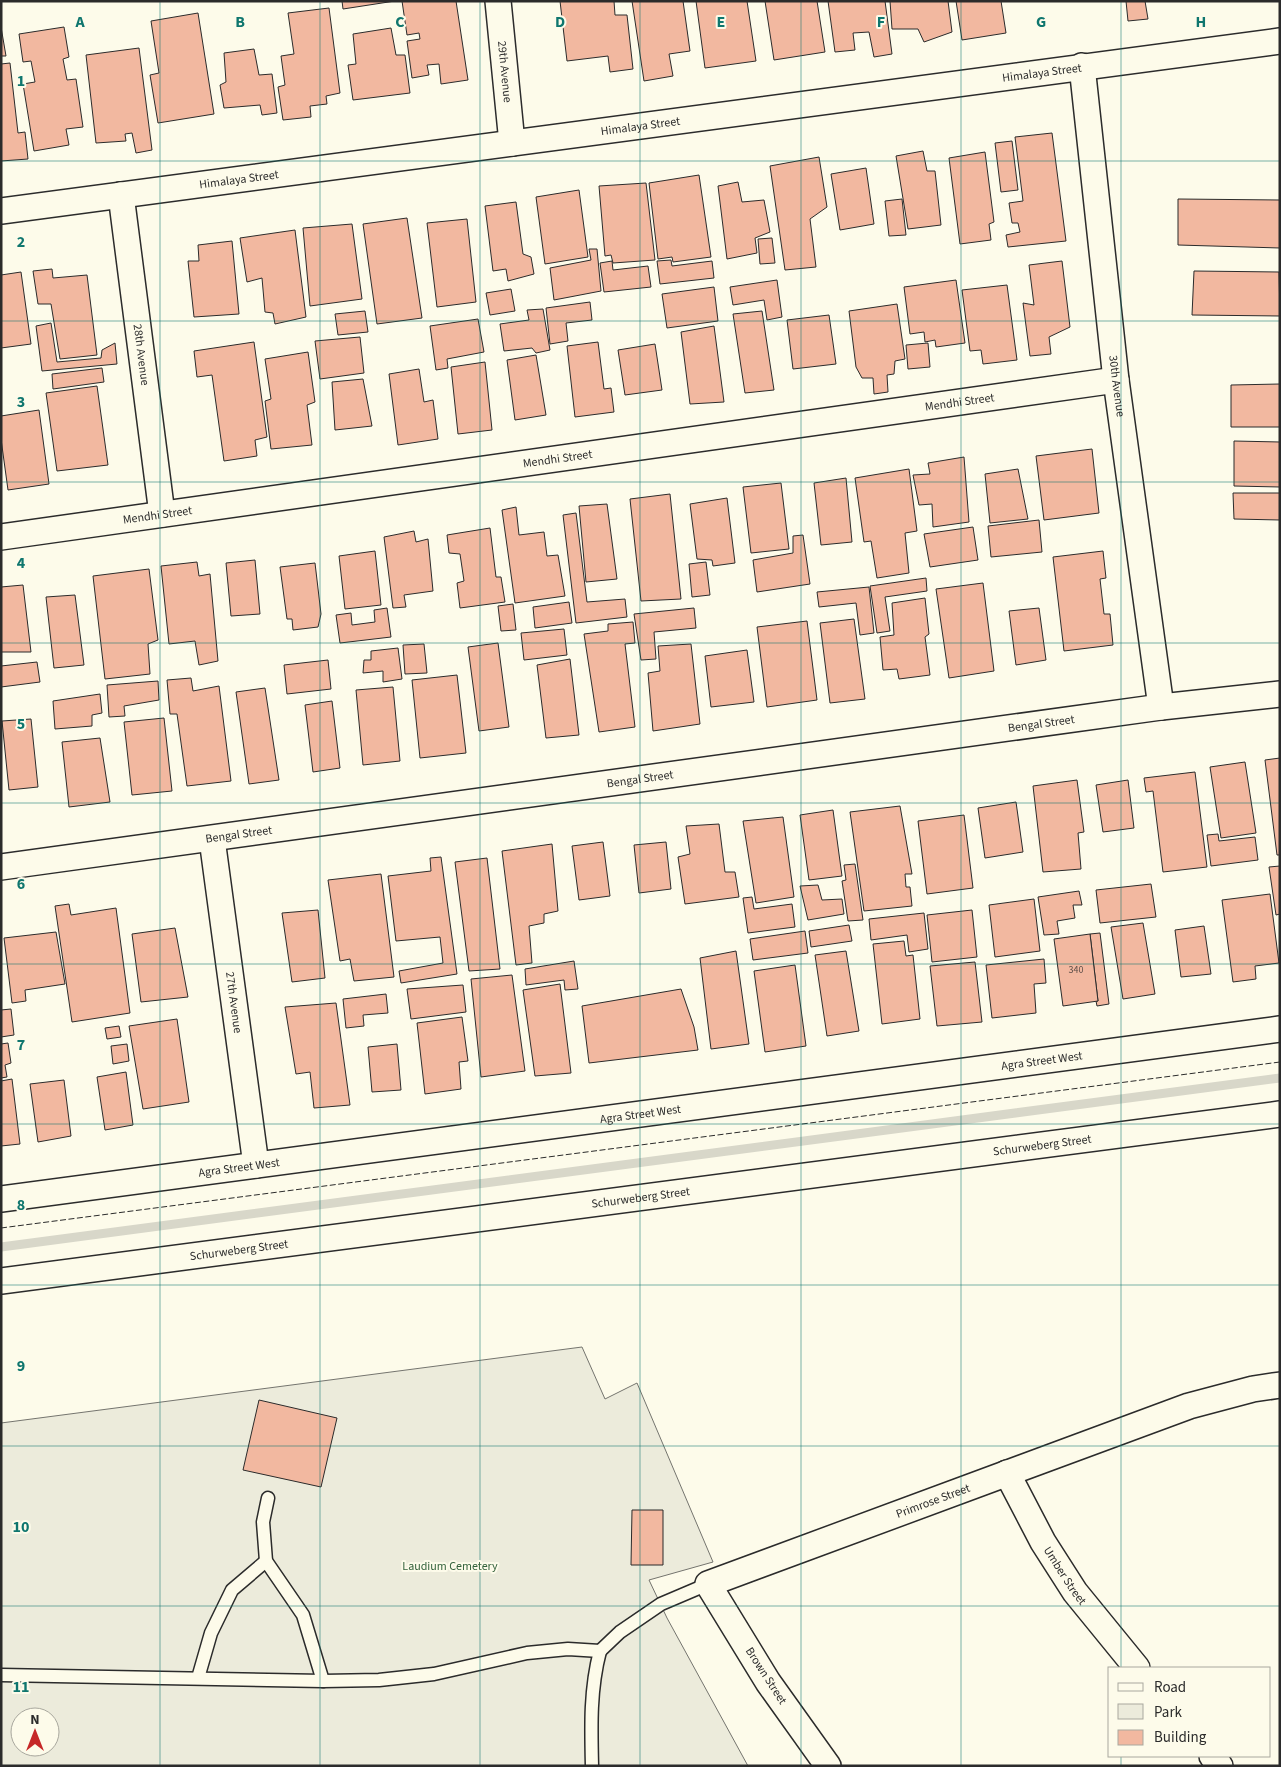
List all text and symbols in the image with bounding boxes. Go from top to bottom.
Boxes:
text: A [74,11,85,33]
text: B [235,11,245,33]
text: C [395,11,405,33]
text: D [555,11,565,33]
text: E [717,11,725,33]
text: F [877,11,885,33]
text: G [1036,11,1046,33]
text: H [1196,11,1206,33]
street label: 29th Avenue [493,40,516,103]
street label: Himalaya Street [1001,59,1083,86]
text: 1 [17,70,25,92]
street label: Himalaya Street [600,112,681,140]
street label: Himalaya Street [198,166,280,193]
text: 2 [17,231,25,253]
street label: 28th Avenue [129,323,154,387]
street label: 30th Avenue [1105,354,1129,418]
street label: Mendhi Street [924,389,995,415]
text: 3 [17,391,25,413]
street label: Mendhi Street [522,445,593,472]
street label: Mendhi Street [122,502,193,528]
text: 4 [17,552,26,574]
street label: Bengal Street [1007,711,1076,737]
text: 5 [17,713,25,735]
street label: Bengal Street [606,766,674,792]
street label: Bengal Street [204,821,273,847]
text: 6 [17,873,25,895]
house number: 340 [1069,963,1083,977]
street label: 27th Avenue [222,971,247,1034]
text: 7 [17,1034,25,1056]
street label: Agra Street West [1000,1047,1083,1074]
street label: Agra Street West [599,1100,682,1128]
street label: Schurweberg Street [992,1130,1092,1160]
street label: Agra Street West [197,1154,281,1181]
street label: Schurweberg Street [590,1183,691,1212]
text: 8 [17,1194,25,1216]
street label: Schurweberg Street [189,1235,289,1265]
text: 9 [17,1355,25,1377]
street label: Primrose Street [893,1479,972,1522]
text: 10 [13,1516,29,1538]
street label: Umber Street [1039,1543,1091,1608]
park label: Laudium Cemetery [402,1558,498,1575]
street label: Brown Street [741,1644,791,1708]
legend [1108,1667,1271,1757]
text: 11 [13,1676,29,1698]
text: Road [1154,1677,1186,1698]
text: Park [1154,1702,1183,1723]
north arrow [10,1707,60,1757]
text: N [30,1710,40,1730]
text: Building [1154,1727,1207,1748]

